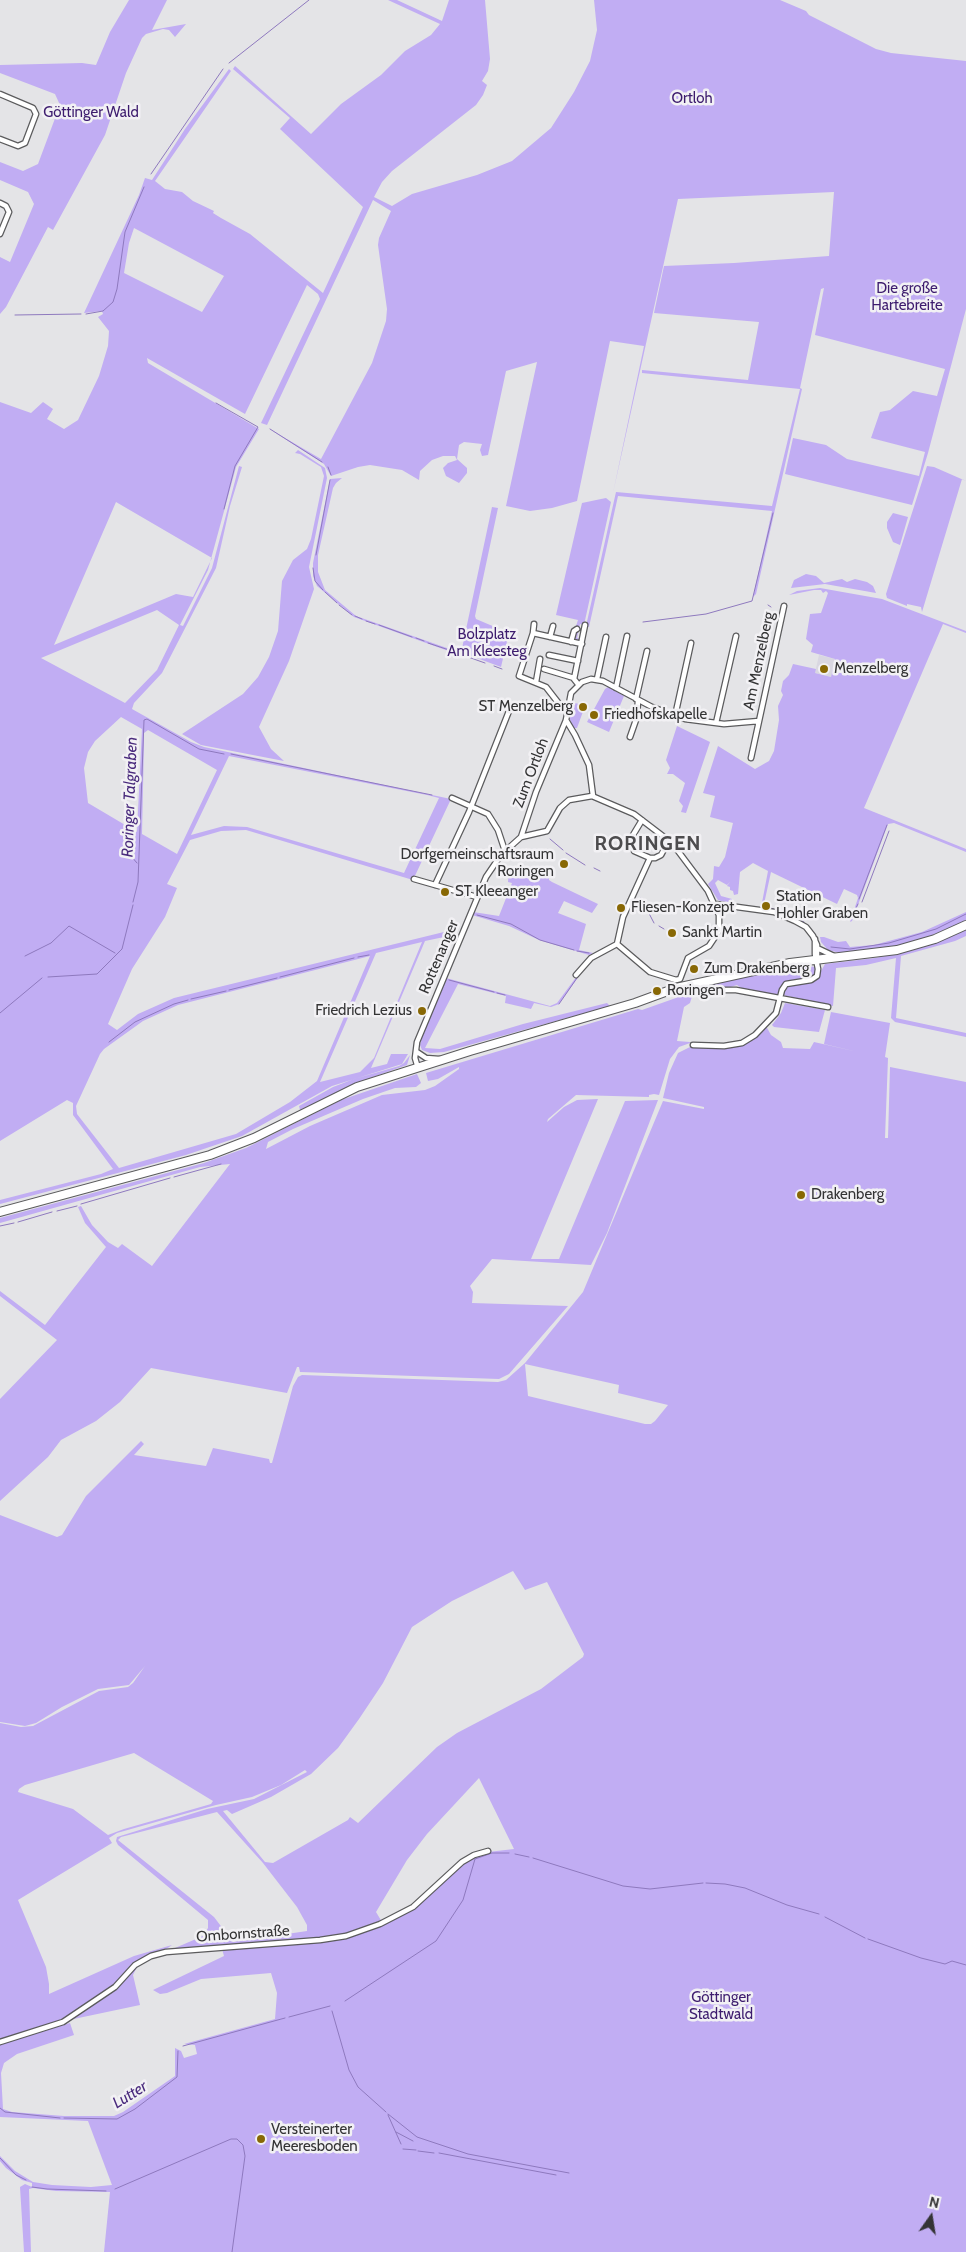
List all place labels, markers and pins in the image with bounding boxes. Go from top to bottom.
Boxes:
place label: Menzelberg [834,660,908,678]
marker: Menzelberg [818,663,830,675]
place label: ST Menzelberg [479,698,573,716]
marker: ST Menzelberg [577,701,589,713]
place label: Friedhofskapelle [604,706,707,724]
marker: Friedhofskapelle [588,709,600,721]
place label: Dorfgemeinschaftsraum Roringen [400,846,554,881]
marker: Dorfgemeinschaftsraum Roringen [558,858,570,870]
place label: ST Kleeanger [455,883,538,901]
marker: ST Kleeanger [439,886,451,898]
place label: Station Hohler Graben [776,888,868,923]
place label: Fliesen-Konzept [631,899,734,917]
marker: Station Hohler Graben [760,900,772,912]
marker: Fliesen-Konzept [615,902,627,914]
place label: Sankt Martin [682,924,762,942]
marker: Sankt Martin [666,927,678,939]
place label: Zum Drakenberg [704,960,809,978]
marker: Zum Drakenberg [688,963,700,975]
place label: Roringen [667,982,724,1000]
marker: Roringen [651,985,663,997]
place label: Friedrich Lezius [315,1002,412,1020]
marker: Friedrich Lezius [416,1005,428,1017]
place label: Drakenberg [811,1186,884,1204]
marker: Drakenberg [795,1189,807,1201]
place label: Versteinerter Meeresboden [271,2121,358,2156]
marker: Versteinerter Meeresboden [255,2133,267,2145]

